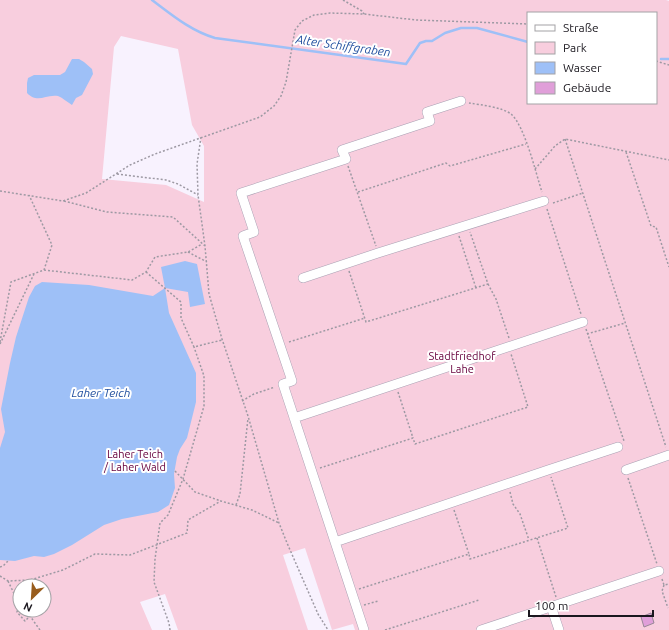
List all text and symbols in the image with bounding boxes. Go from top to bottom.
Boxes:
legend [527,12,657,104]
text: Straße [563,21,599,34]
water label: Alter Schiffgraben [294,32,391,60]
text: Park [563,41,587,54]
text: Wasser [563,61,602,74]
text: Gebäude [563,81,611,94]
park label: Stadtfriedhof Lahe [429,350,496,375]
water label: Laher Teich [72,386,130,399]
park label: Laher Teich / Laher Wald [103,448,166,473]
north arrow [12,578,52,618]
scale bar [529,592,653,618]
text: 100 m [535,599,568,612]
text: N [22,600,34,614]

